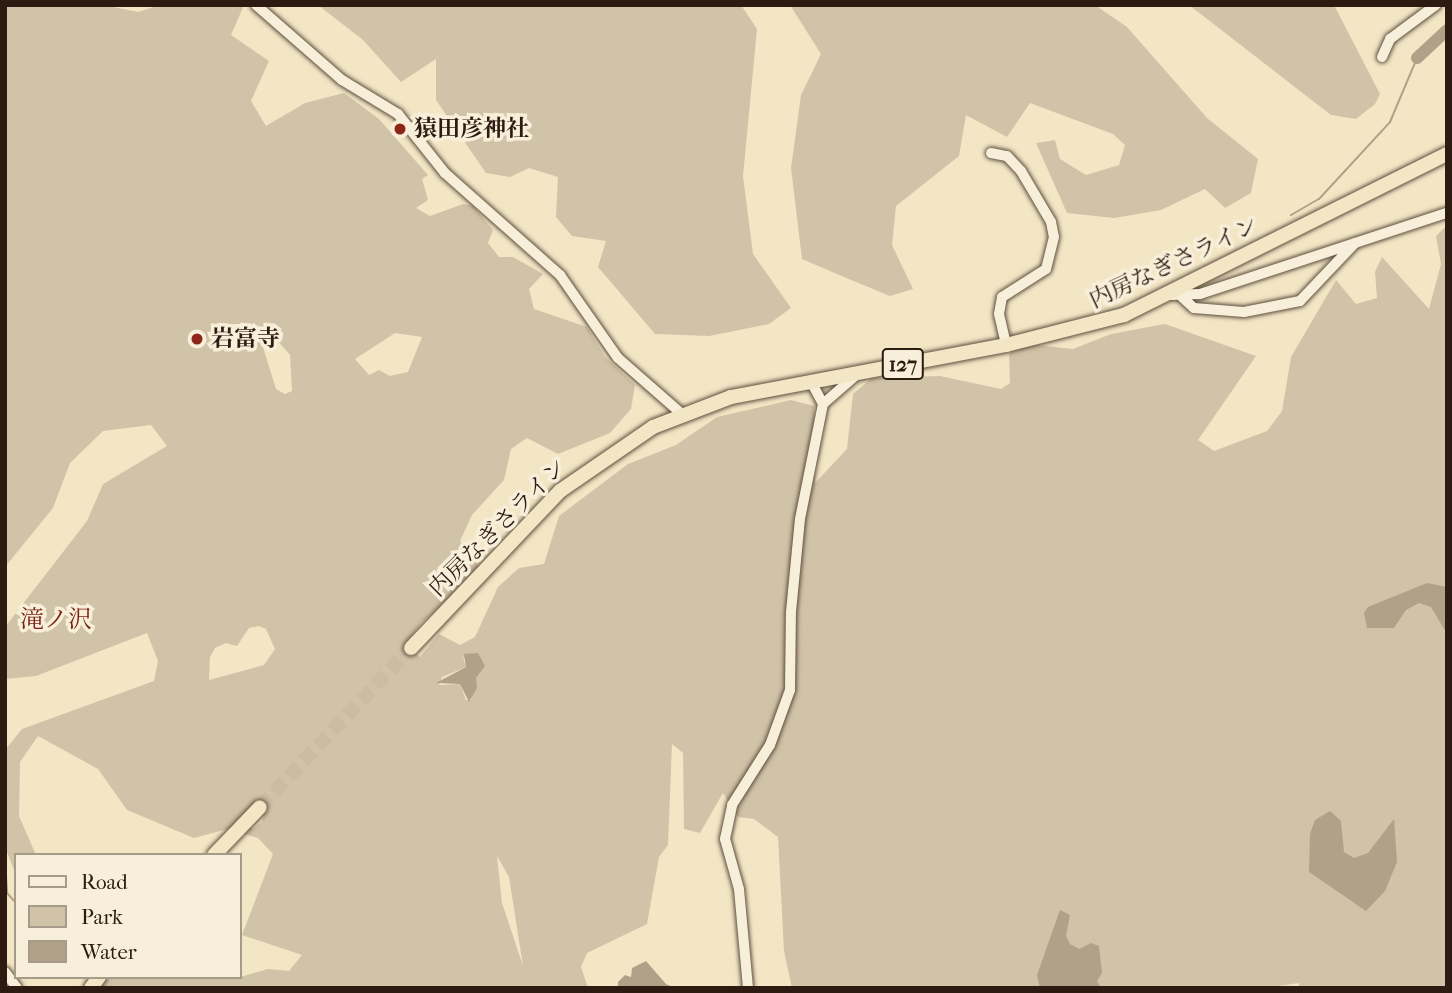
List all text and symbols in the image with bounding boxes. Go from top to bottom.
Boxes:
place label: 猿田彦神社 [414,115,529,143]
marker: 猿田彦神社 [392,121,408,137]
street label: 内房なぎさライン [1085,212,1263,314]
place label: 岩富寺 [211,325,280,353]
marker: 岩富寺 [189,331,205,347]
road number: 127 [880,346,926,382]
street label: 内房なぎさライン [423,453,573,603]
district label: 滝ノ沢 [20,606,92,634]
legend [14,853,242,979]
text: Road [81,870,128,894]
text: Park [81,905,123,929]
text: Water [81,940,137,964]

